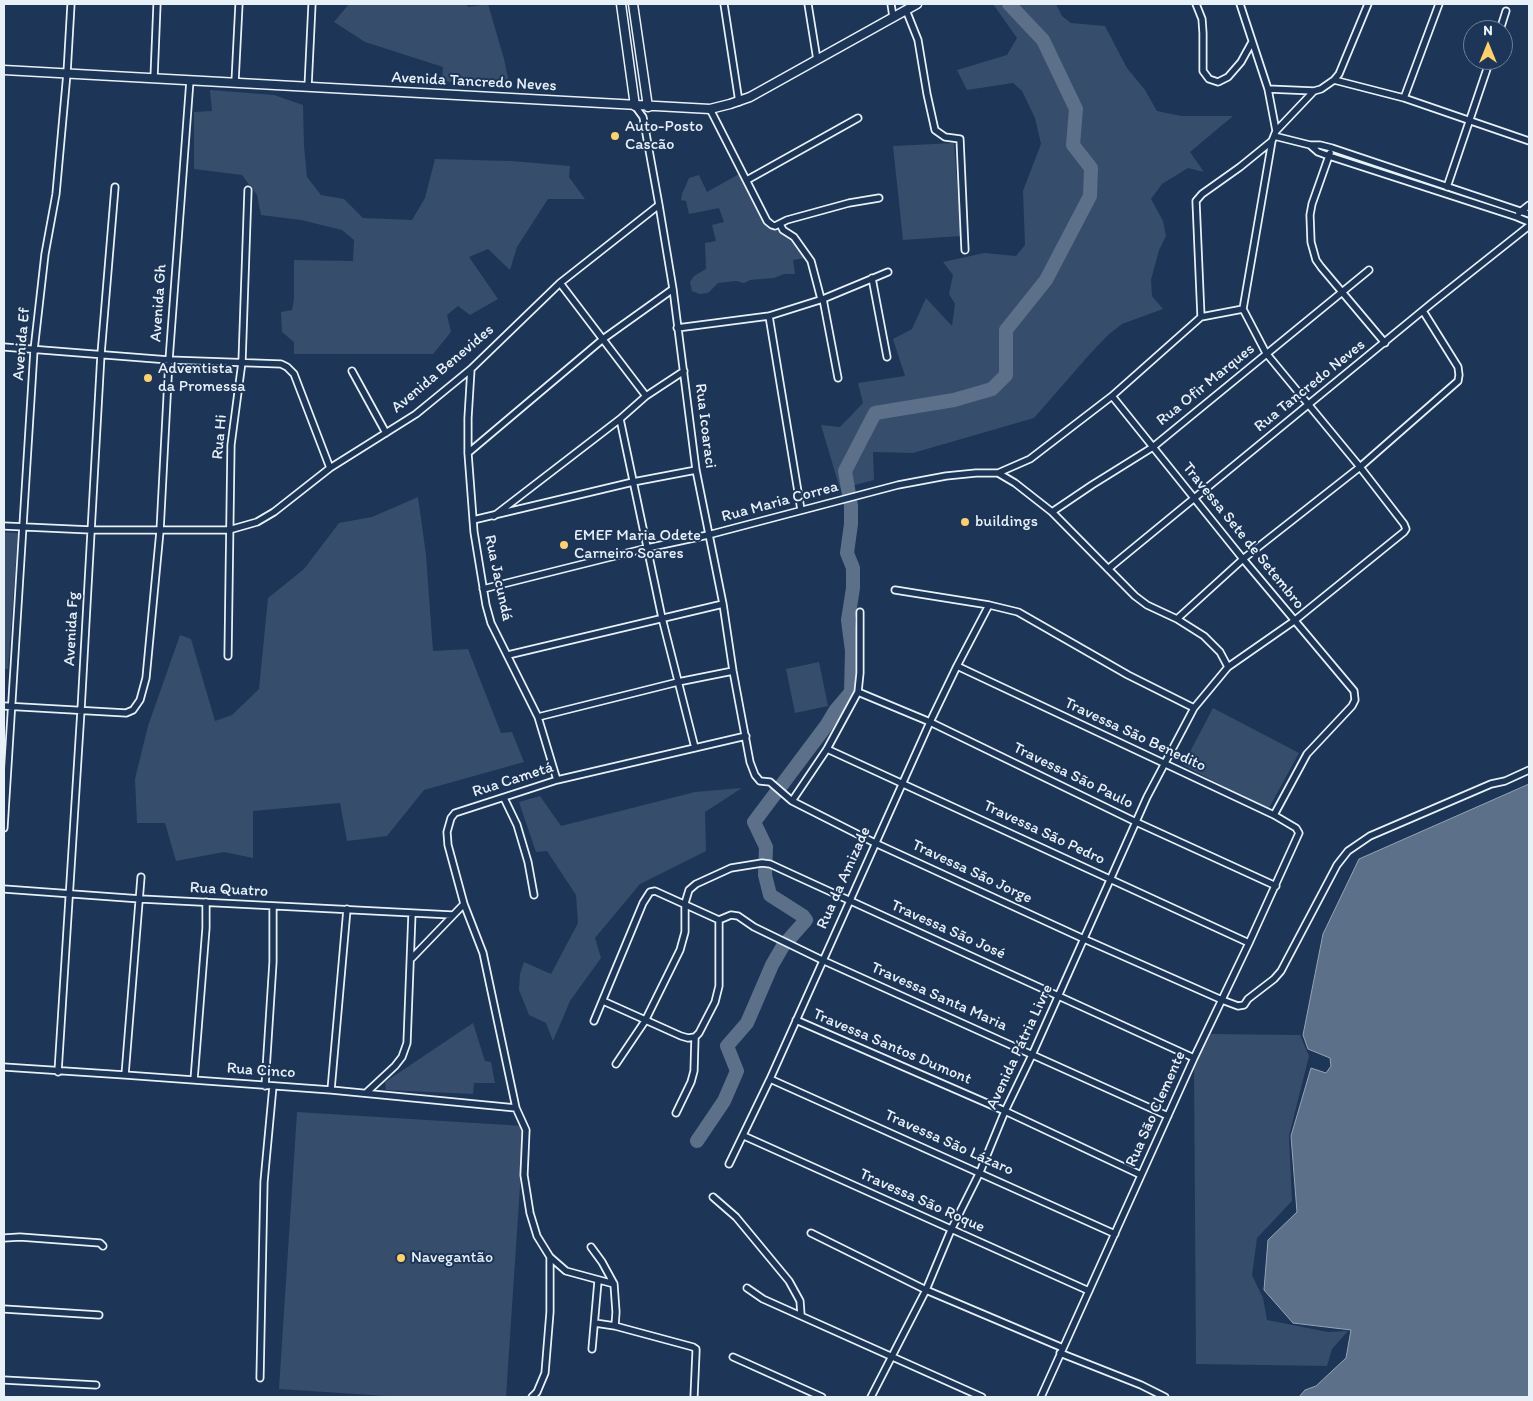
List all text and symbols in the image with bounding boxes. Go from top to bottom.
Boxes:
north arrow [1463,20,1513,70]
text: N [1483,22,1493,39]
street label: Avenida Tancredo Neves [391,68,557,96]
place label: Auto-Posto Cascão [625,117,703,155]
marker: Auto-Posto Cascão [609,130,621,142]
street label: Avenida Gh [147,263,171,343]
street label: Avenida Ef [9,307,35,381]
street label: Avenida Benevides [388,321,498,417]
street label: Rua Tancredo Neves [1251,335,1369,437]
street label: Rua Ofir Marques [1153,340,1259,430]
place label: Adventista da Promessa [158,359,246,397]
marker: Adventista da Promessa [142,372,154,384]
street label: Rua Icoaraci [690,382,720,470]
street label: Rua Hi [208,414,232,460]
street label: Travessa Sete de Setembro [1178,459,1308,613]
street label: Rua Maria Correa [720,477,840,527]
place label: buildings [975,512,1038,532]
marker: buildings [959,516,971,528]
place label: EMEF Maria Odete Carneiro Soares [574,526,701,564]
street label: Rua Jacundá [480,533,516,623]
marker: EMEF Maria Odete Carneiro Soares [558,539,570,551]
street label: Avenida Fg [60,591,84,667]
street label: Travessa São Benedito [1061,694,1209,776]
street label: Travessa São Paulo [1010,739,1136,813]
street label: Rua Cametá [470,758,556,802]
street label: Travessa São Pedro [980,796,1108,870]
street label: Rua da Amizade [813,824,875,932]
street label: Travessa São Jorge [909,836,1035,908]
street label: Rua Quatro [189,878,269,902]
street label: Travessa São José [888,896,1008,964]
street label: Travessa Santa Maria [868,958,1010,1036]
street label: Avenida Pátria Livre [983,981,1057,1113]
street label: Travessa Santos Dumont [810,1005,974,1089]
street label: Rua São Clemente [1122,1048,1190,1170]
street label: Rua Cinco [226,1059,296,1083]
street label: Travessa São Lázaro [882,1106,1016,1180]
street label: Travessa São Roque [856,1165,988,1237]
place label: Navegantão [411,1248,493,1268]
marker: Navegantão [395,1252,407,1264]

